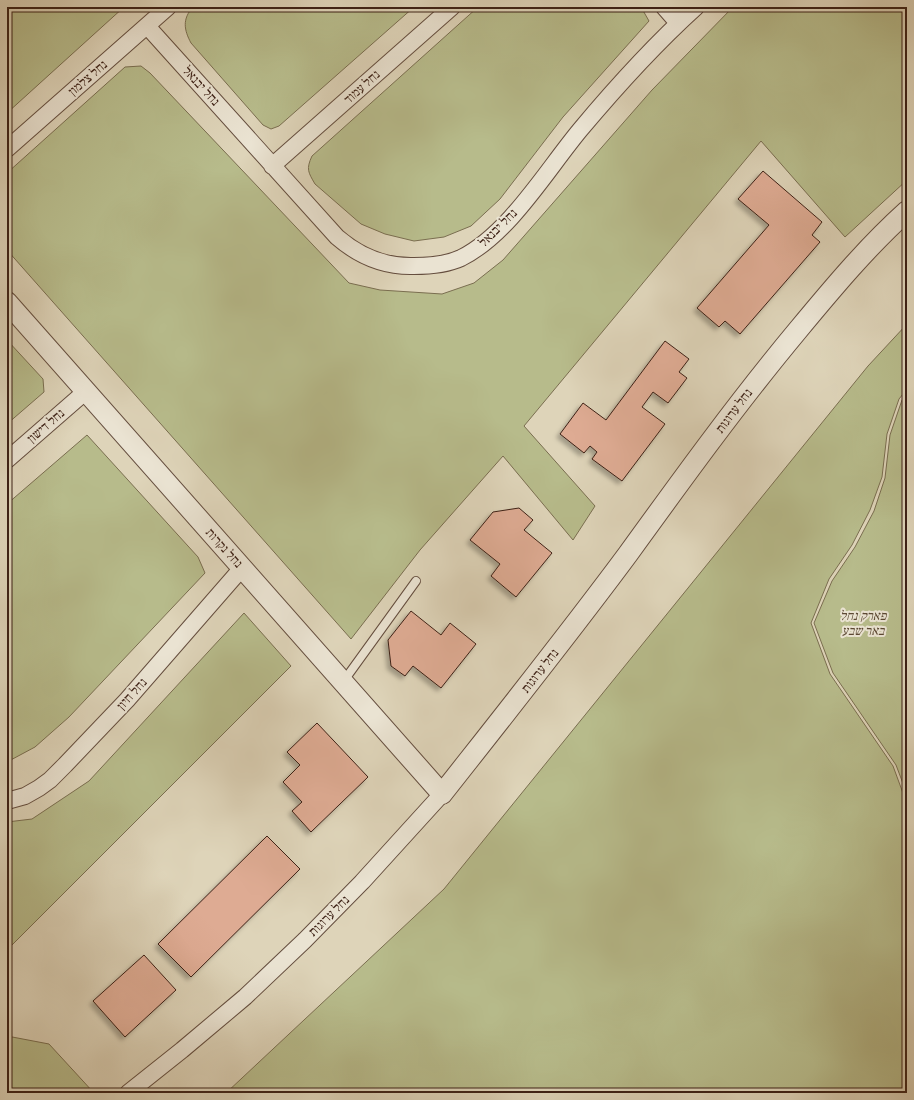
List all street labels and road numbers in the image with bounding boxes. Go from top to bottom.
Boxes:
street label: נחל צלמון [65,57,111,99]
street label: נחל יבנאל [179,63,223,109]
street label: נחל עמוד [341,67,383,107]
street label: נחל יבנאל [475,205,521,251]
street label: נחל ערוגות [712,386,756,436]
street label: נחל דישון [24,405,68,447]
street label: נחל נקרות [202,525,246,571]
street label: נחל ערוגות [518,646,562,696]
street label: נחל חיון [113,675,151,713]
street label: נחל ערוגות [305,892,353,940]

